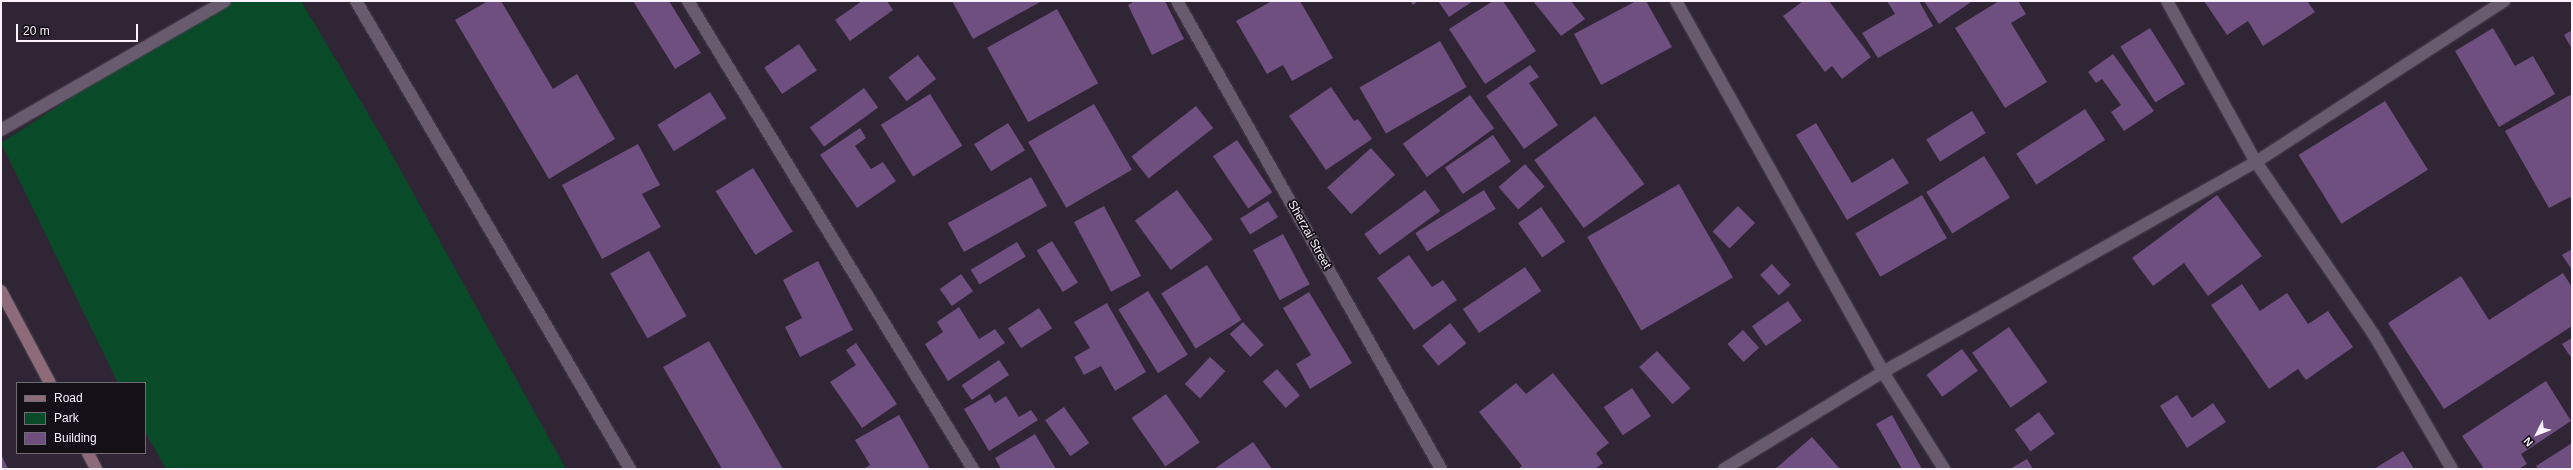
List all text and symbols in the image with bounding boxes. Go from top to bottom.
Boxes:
scale bar [18,16,140,42]
text: 20 m [23,24,50,38]
street label: Sherzai Street [1284,198,1334,272]
legend [16,382,146,454]
text: Road [54,391,83,405]
text: Park [54,411,79,425]
north arrow [2517,414,2557,454]
text: Building [54,431,97,445]
text: N [2521,435,2535,449]

